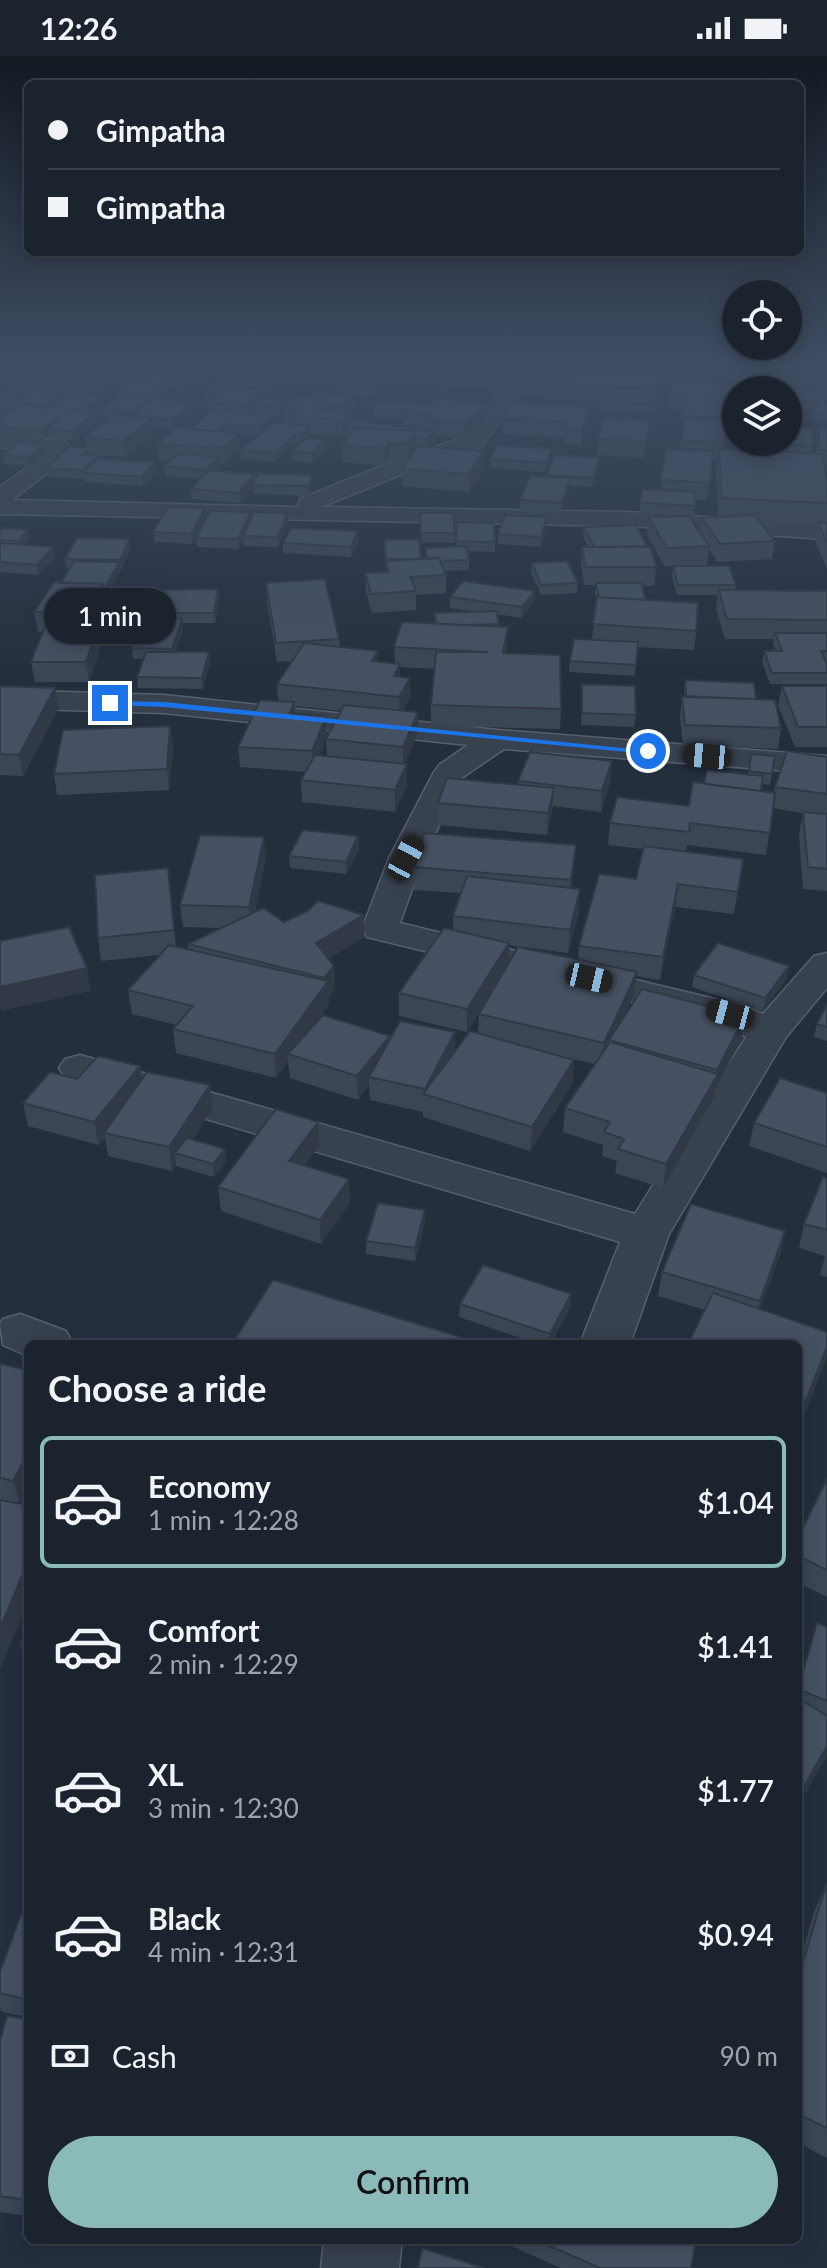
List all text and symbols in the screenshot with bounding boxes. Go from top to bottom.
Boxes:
text: 12:26 [40,10,117,46]
text: Gimpatha [96,112,226,148]
text: Gimpatha [96,189,226,225]
map controls [722,280,802,456]
button: locate [722,280,802,360]
button: layers [722,376,802,456]
callout: 1 min [44,587,176,643]
text: 1 min [78,600,142,632]
route end [92,685,128,721]
route start [630,733,666,769]
car [682,742,732,770]
car [384,831,428,885]
car [563,961,615,995]
car [704,996,756,1032]
text: Choose a ride [48,1366,267,1410]
icon: car [52,1466,124,1538]
text: Economy [148,1468,271,1504]
text: $1.04 [697,1484,774,1520]
text: 1 min · 12:28 [148,1504,299,1536]
icon: car [52,1610,124,1682]
text: Comfort [148,1612,260,1648]
text: $1.41 [697,1628,774,1664]
text: 2 min · 12:29 [148,1648,299,1680]
icon: car [52,1754,124,1826]
text: XL [148,1756,184,1792]
text: $1.77 [697,1772,774,1808]
text: 3 min · 12:30 [148,1792,299,1824]
icon: car [52,1898,124,1970]
text: Black [148,1900,221,1936]
text: $0.94 [697,1916,774,1952]
text: 4 min · 12:31 [148,1936,299,1968]
icon: cash [48,2034,92,2078]
text: Cash [112,2038,177,2074]
text: 90 m [720,2040,778,2072]
button: Confirm [48,2136,778,2228]

